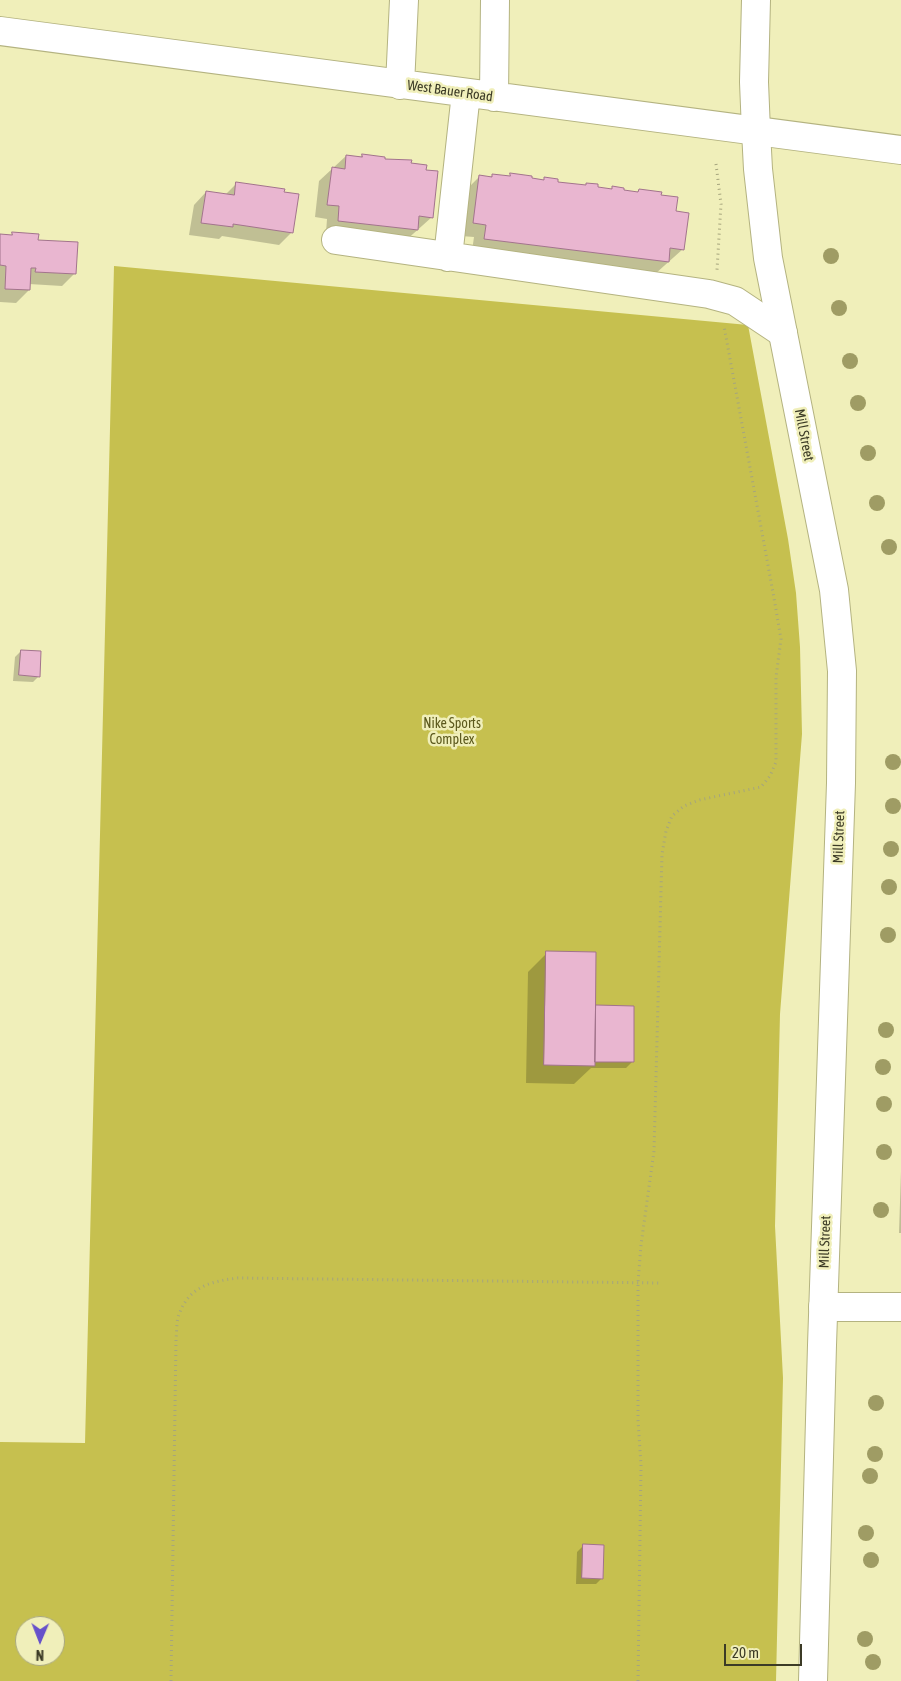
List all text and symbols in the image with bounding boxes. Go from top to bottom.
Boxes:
street label: West Bauer Road [406,77,494,105]
street label: Mill Street [791,408,817,462]
park label: Nike Sports Complex [423,716,481,749]
street label: Mill Street [830,810,848,864]
street label: Mill Street [816,1215,834,1269]
north arrow [15,1616,65,1666]
scale bar [726,1634,804,1666]
text: 20 m [732,1644,759,1661]
text: N [35,1647,44,1663]

